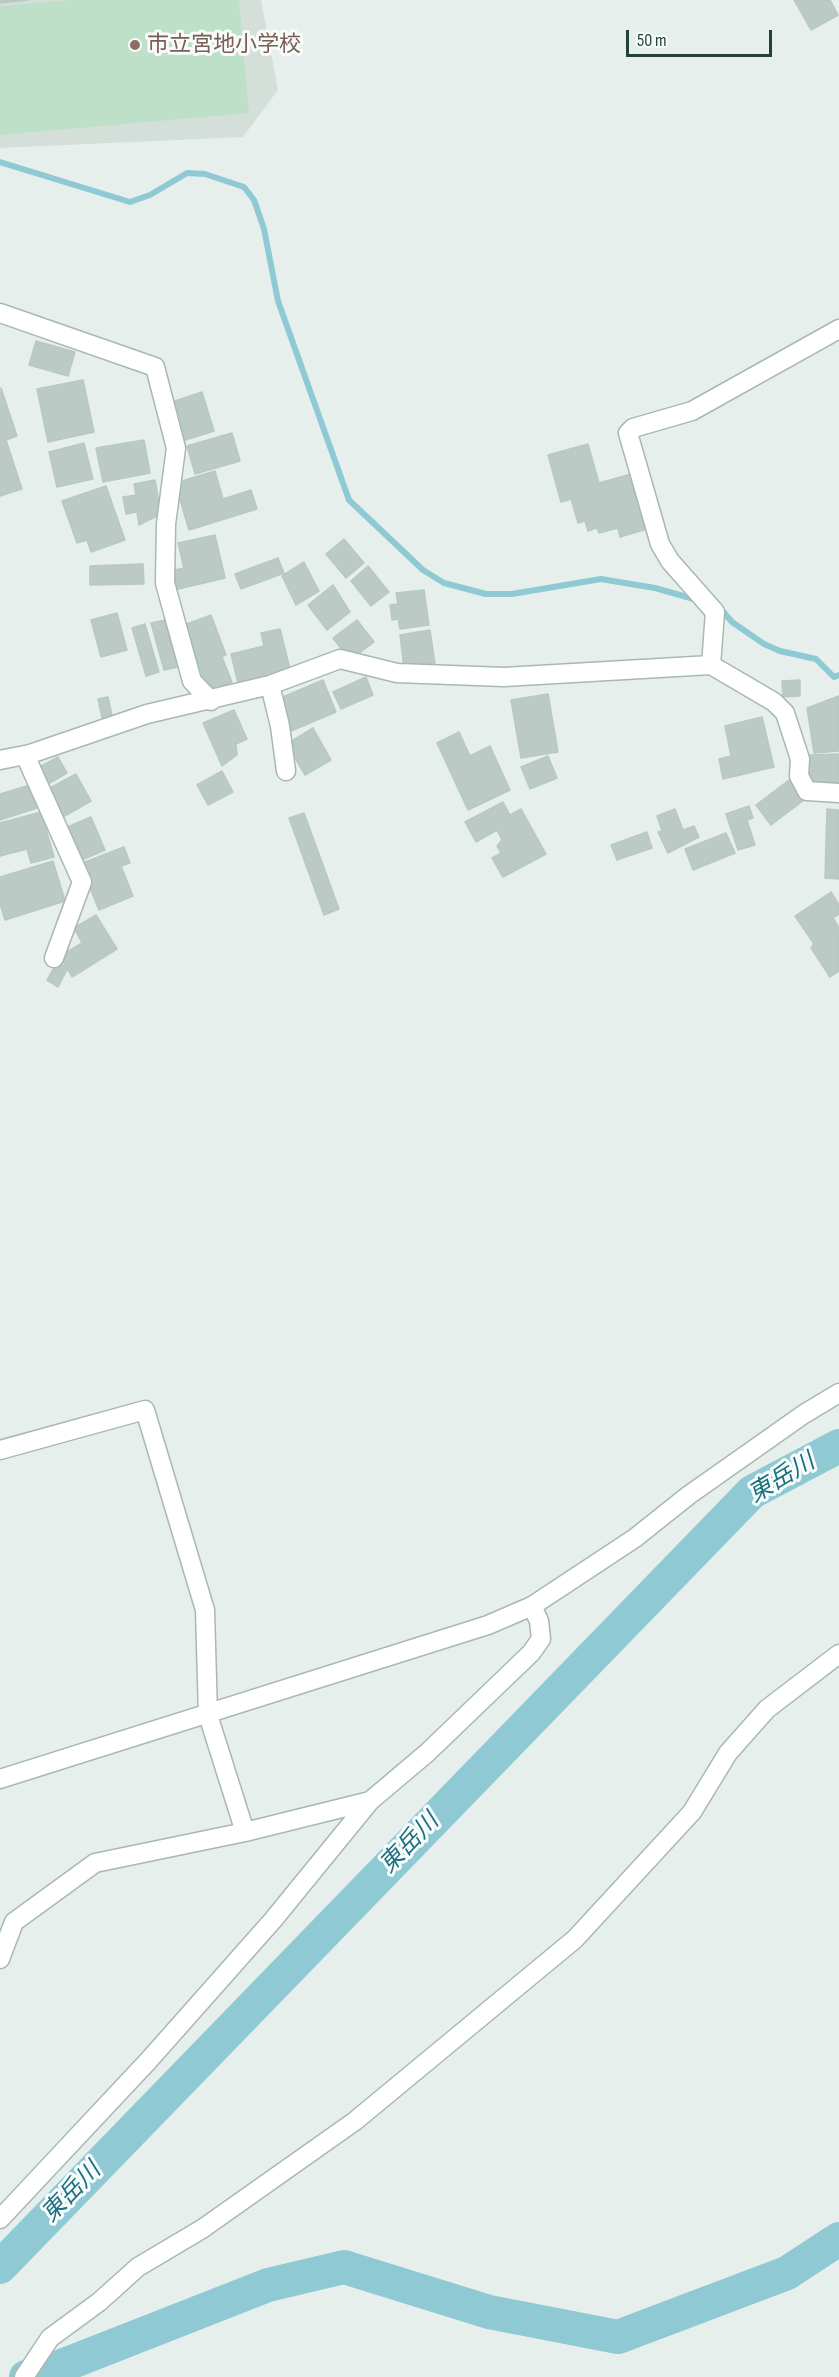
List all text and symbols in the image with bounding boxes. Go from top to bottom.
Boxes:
scale bar [629,18,774,56]
text: 50 m [637,30,667,51]
place label: 市立宮地小学校 [147,32,301,58]
marker: 市立宮地小学校 [128,38,142,52]
water label: 東岳川 [744,1448,820,1510]
water label: 東岳川 [375,1808,445,1880]
water label: 東岳川 [37,2157,107,2229]

